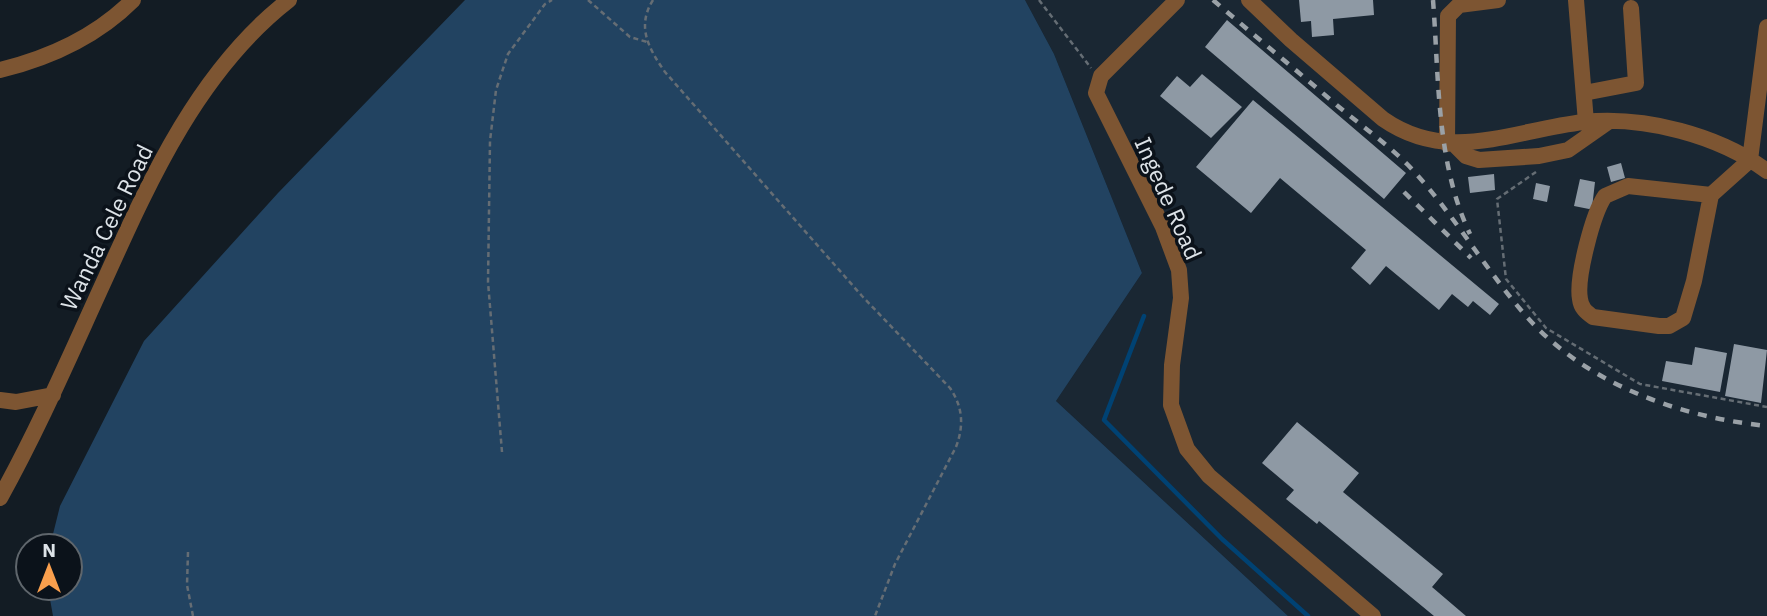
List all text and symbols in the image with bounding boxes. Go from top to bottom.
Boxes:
street label: Ingede Road [1129,132,1209,264]
street label: Wanda Cele Road [53,139,159,315]
north arrow [14,532,84,602]
text: N [42,538,56,562]

